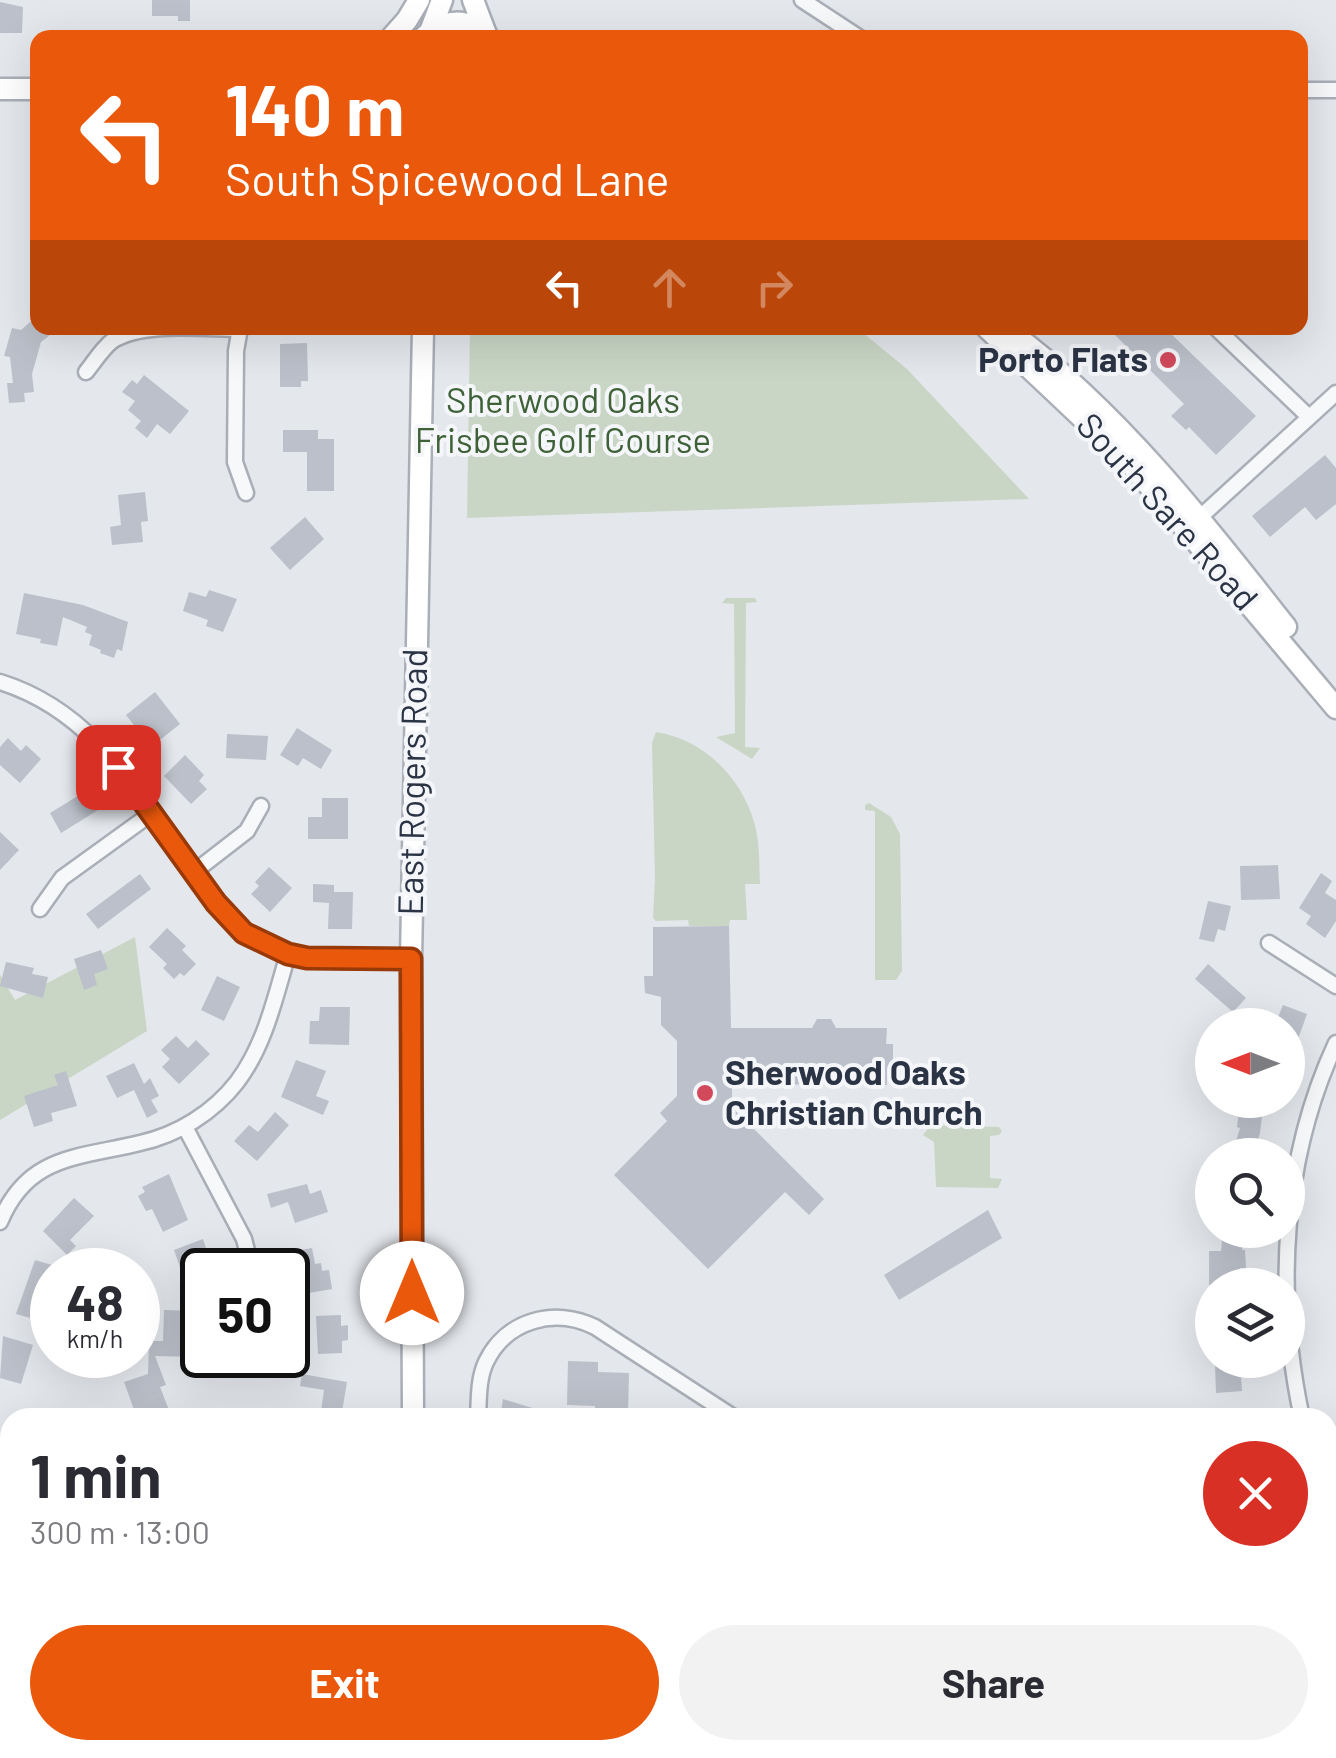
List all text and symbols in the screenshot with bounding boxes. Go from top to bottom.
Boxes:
text: 140 m [225,66,404,150]
icon: left [60,70,190,200]
text: South Spicewood Lane [225,151,670,205]
icon: left [537,260,592,315]
icon: ahead [642,260,697,315]
icon: right [747,260,802,315]
place label: Porto Flats [978,337,1148,379]
marker: Porto Flats [1157,349,1179,371]
park label: Sherwood Oaks Frisbee Golf Course [415,378,711,460]
street label: South Sare Road [1069,403,1268,618]
street label: East Rogers Road [388,648,434,916]
pin [76,725,161,810]
icon: arrive [91,740,146,795]
north arrow [1195,1008,1305,1118]
map controls [1195,1008,1305,1378]
place label: Sherwood Oaks Christian Church [725,1050,983,1132]
marker: Sherwood Oaks Christian Church [694,1082,716,1104]
button: search [1195,1138,1305,1248]
position arrow [360,1241,464,1345]
speed limit sign: 50 [180,1248,310,1378]
button: layers [1195,1268,1305,1378]
text: 48 [66,1271,124,1331]
text: km/h [67,1323,123,1353]
text: 1 min [30,1438,161,1510]
button: close [1203,1441,1308,1546]
text: 300 m · 13:00 [30,1512,210,1550]
button: Exit [30,1625,659,1740]
button: Share [679,1625,1308,1740]

